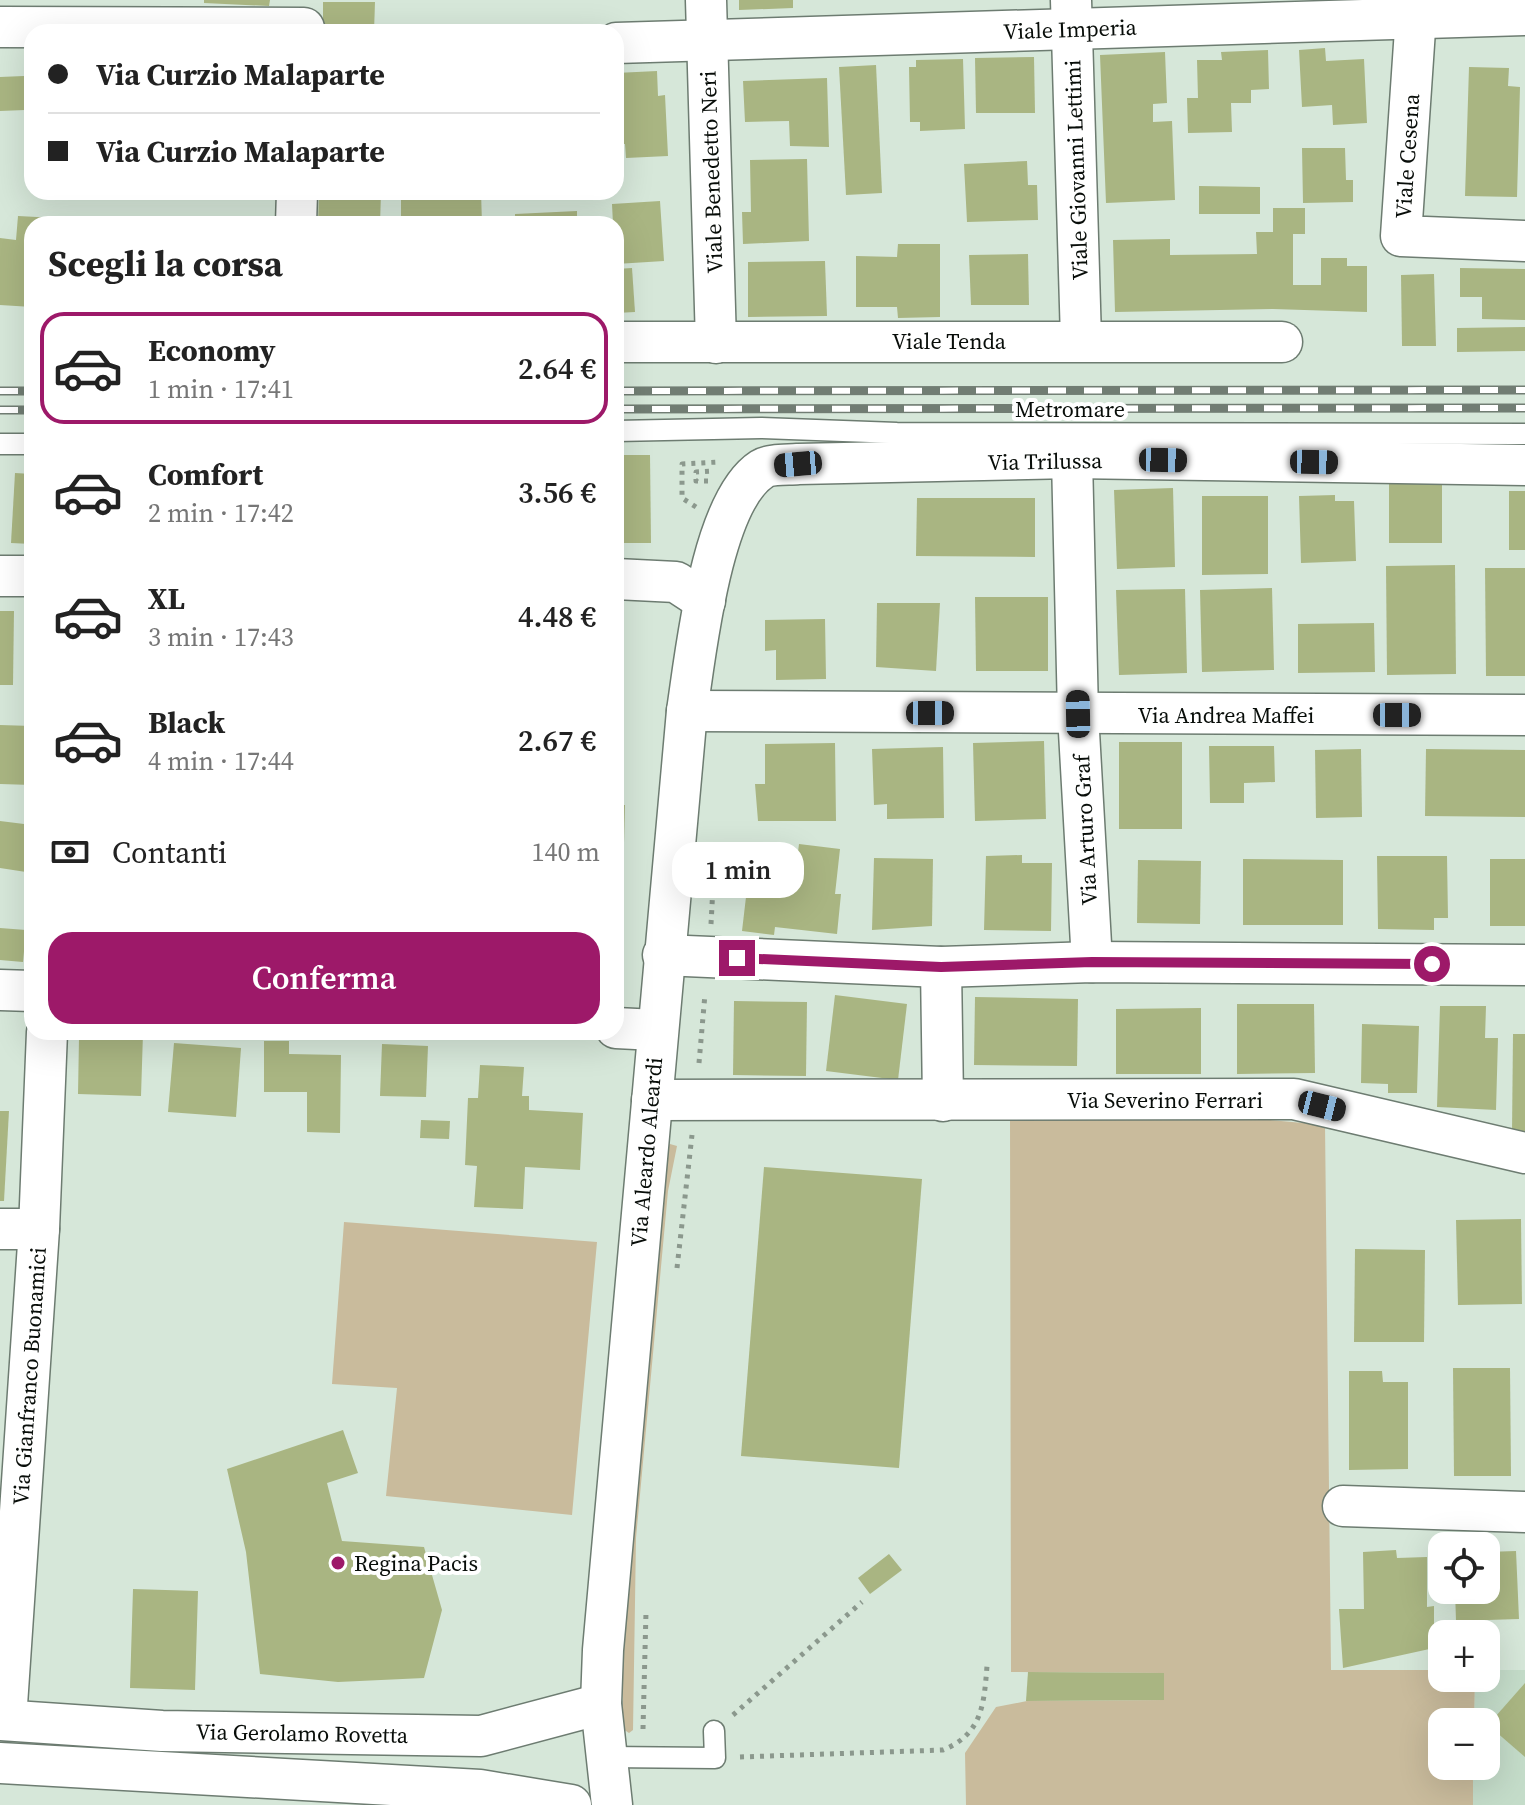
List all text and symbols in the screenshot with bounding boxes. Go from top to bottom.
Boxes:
street label: Viale Imperia [1003,12,1138,46]
text: Via Curzio Malaparte [96,54,385,95]
street label: Viale Giovanni Lettimi [1057,59,1095,281]
street label: Viale Benedetto Neri [692,70,730,274]
street label: Viale Cesena [1388,92,1426,220]
text: Via Curzio Malaparte [96,131,385,172]
text: Scegli la corsa [48,239,283,288]
street label: Viale Tenda [892,326,1007,356]
text: Economy [148,330,276,371]
icon: car [52,332,124,404]
text: 2.64 € [518,348,596,389]
text: 1 min · 17:41 [148,371,294,407]
street label: Metromare [1015,394,1125,424]
street label: Via Trilussa [987,445,1103,477]
car [1139,448,1187,472]
car [773,450,823,478]
car [1290,450,1338,474]
text: Comfort [148,454,263,495]
icon: car [52,456,124,528]
text: 3.56 € [518,472,596,513]
text: 2 min · 17:42 [148,495,294,531]
text: XL [148,578,185,619]
icon: car [52,580,124,652]
text: 4.48 € [518,596,596,637]
text: 3 min · 17:43 [148,619,294,655]
car [1066,690,1090,738]
street label: Via Andrea Maffei [1138,700,1314,730]
car [906,701,954,725]
text: Black [148,702,225,743]
car [1373,703,1421,727]
icon: car [52,704,124,776]
text: 2.67 € [518,720,596,761]
text: 4 min · 17:44 [148,743,294,779]
street label: Via Arturo Graf [1066,752,1104,906]
icon: cash [48,830,92,874]
text: Contanti [112,832,227,873]
text: 140 m [532,834,600,870]
callout: 1 min [671,842,803,898]
text: 1 min [705,852,771,888]
button: Conferma [48,932,600,1024]
route end [719,940,755,976]
route start [1414,946,1450,982]
street label: Via Aleardo Aleardi [623,1056,669,1248]
street label: Via Severino Ferrari [1067,1085,1263,1115]
car [1296,1089,1348,1123]
street label: Via Gianfranco Buonamici [5,1246,53,1506]
map controls [1428,1532,1500,1780]
button: locate [1428,1532,1500,1604]
place label: Regina Pacis [354,1548,478,1578]
marker: Regina Pacis [329,1554,347,1572]
button: + [1428,1620,1500,1692]
button: − [1428,1708,1500,1780]
street label: Via Gerolamo Rovetta [196,1716,409,1750]

